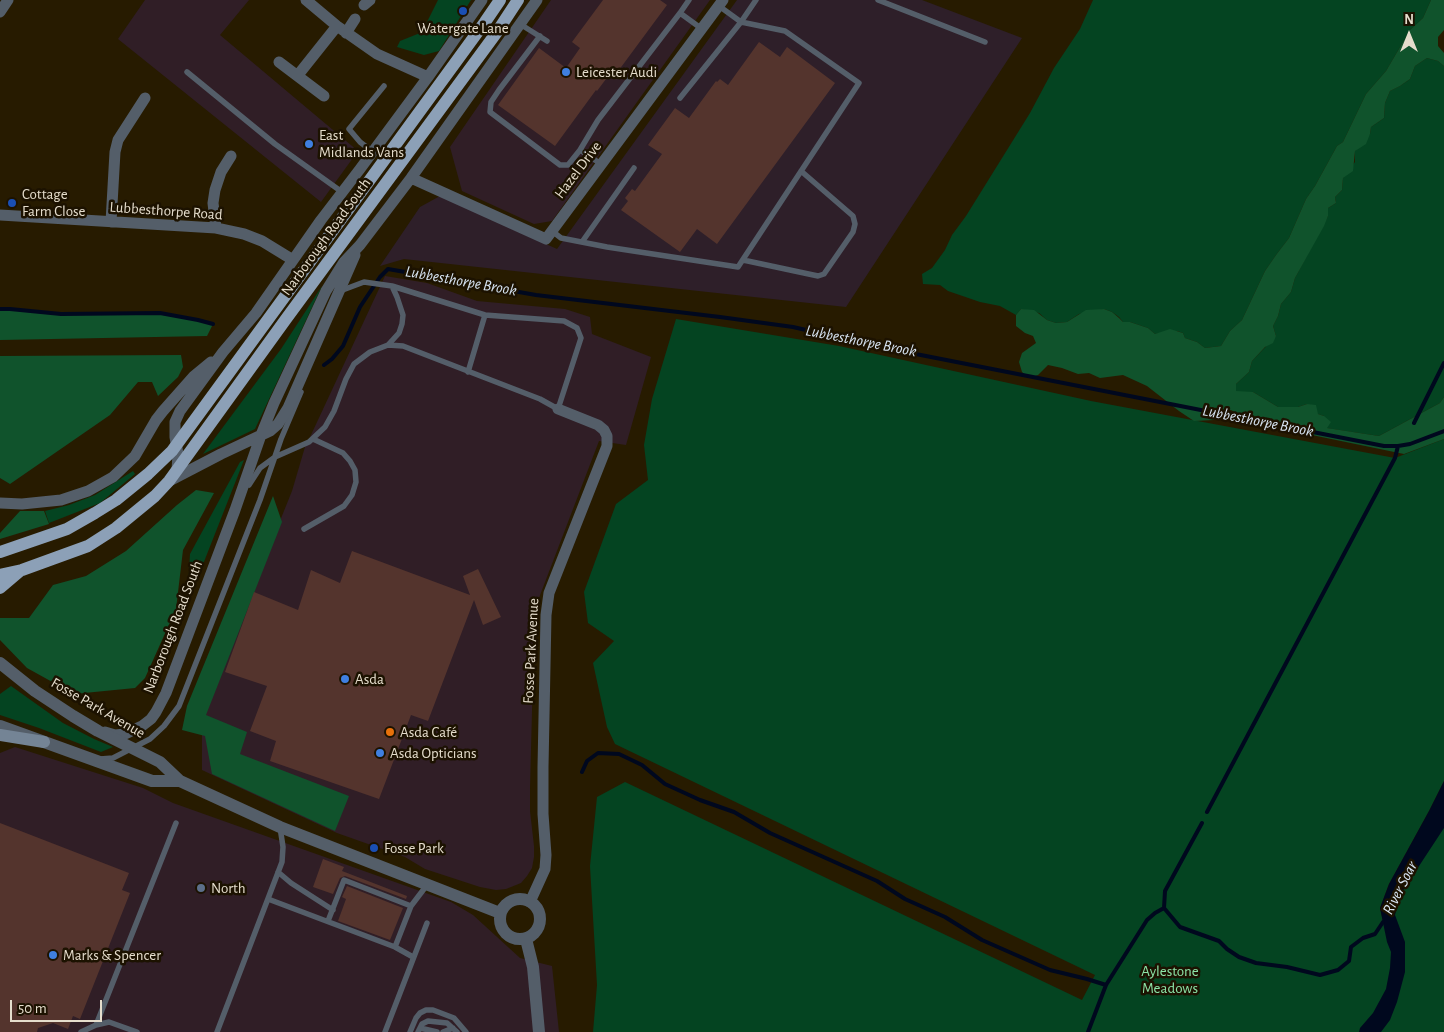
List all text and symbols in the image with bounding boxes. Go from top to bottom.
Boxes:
marker: Watergate Lane [457,5,469,17]
north arrow [1384,10,1434,60]
text: N [1404,13,1414,27]
place label: Watergate Lane [417,19,509,37]
place label: Leicester Audi [576,63,657,81]
marker: Leicester Audi [560,66,572,78]
place label: East Midlands Vans [319,126,404,161]
marker: East Midlands Vans [303,138,315,150]
street label: Hazel Drive [551,138,605,202]
street label: Narborough Road South [277,175,375,299]
place label: Cottage Farm Close [22,185,86,220]
marker: Cottage Farm Close [6,197,18,209]
street label: Lubbesthorpe Road [109,198,223,224]
water label: Lubbesthorpe Brook [404,262,518,300]
water label: Lubbesthorpe Brook [804,321,918,361]
water label: Lubbesthorpe Brook [1201,401,1315,441]
street label: Narborough Road South [139,558,207,696]
street label: Fosse Park Avenue [519,598,543,704]
place label: Asda [355,670,384,688]
marker: Asda [339,673,351,685]
street label: Fosse Park Avenue [48,674,148,742]
place label: Asda Café [400,723,457,741]
marker: Asda Café [384,726,396,738]
place label: Asda Opticians [390,744,476,762]
marker: Asda Opticians [374,747,386,759]
place label: Fosse Park [384,839,444,857]
marker: Fosse Park [368,842,380,854]
water label: River Soar [1378,858,1422,918]
place label: North [211,879,246,897]
marker: North [195,882,207,894]
place label: Marks & Spencer [63,946,161,964]
marker: Marks & Spencer [47,949,59,961]
park label: Aylestone Meadows [1141,962,1199,997]
scale bar [12,990,105,1022]
text: 50 m [18,1001,47,1016]

